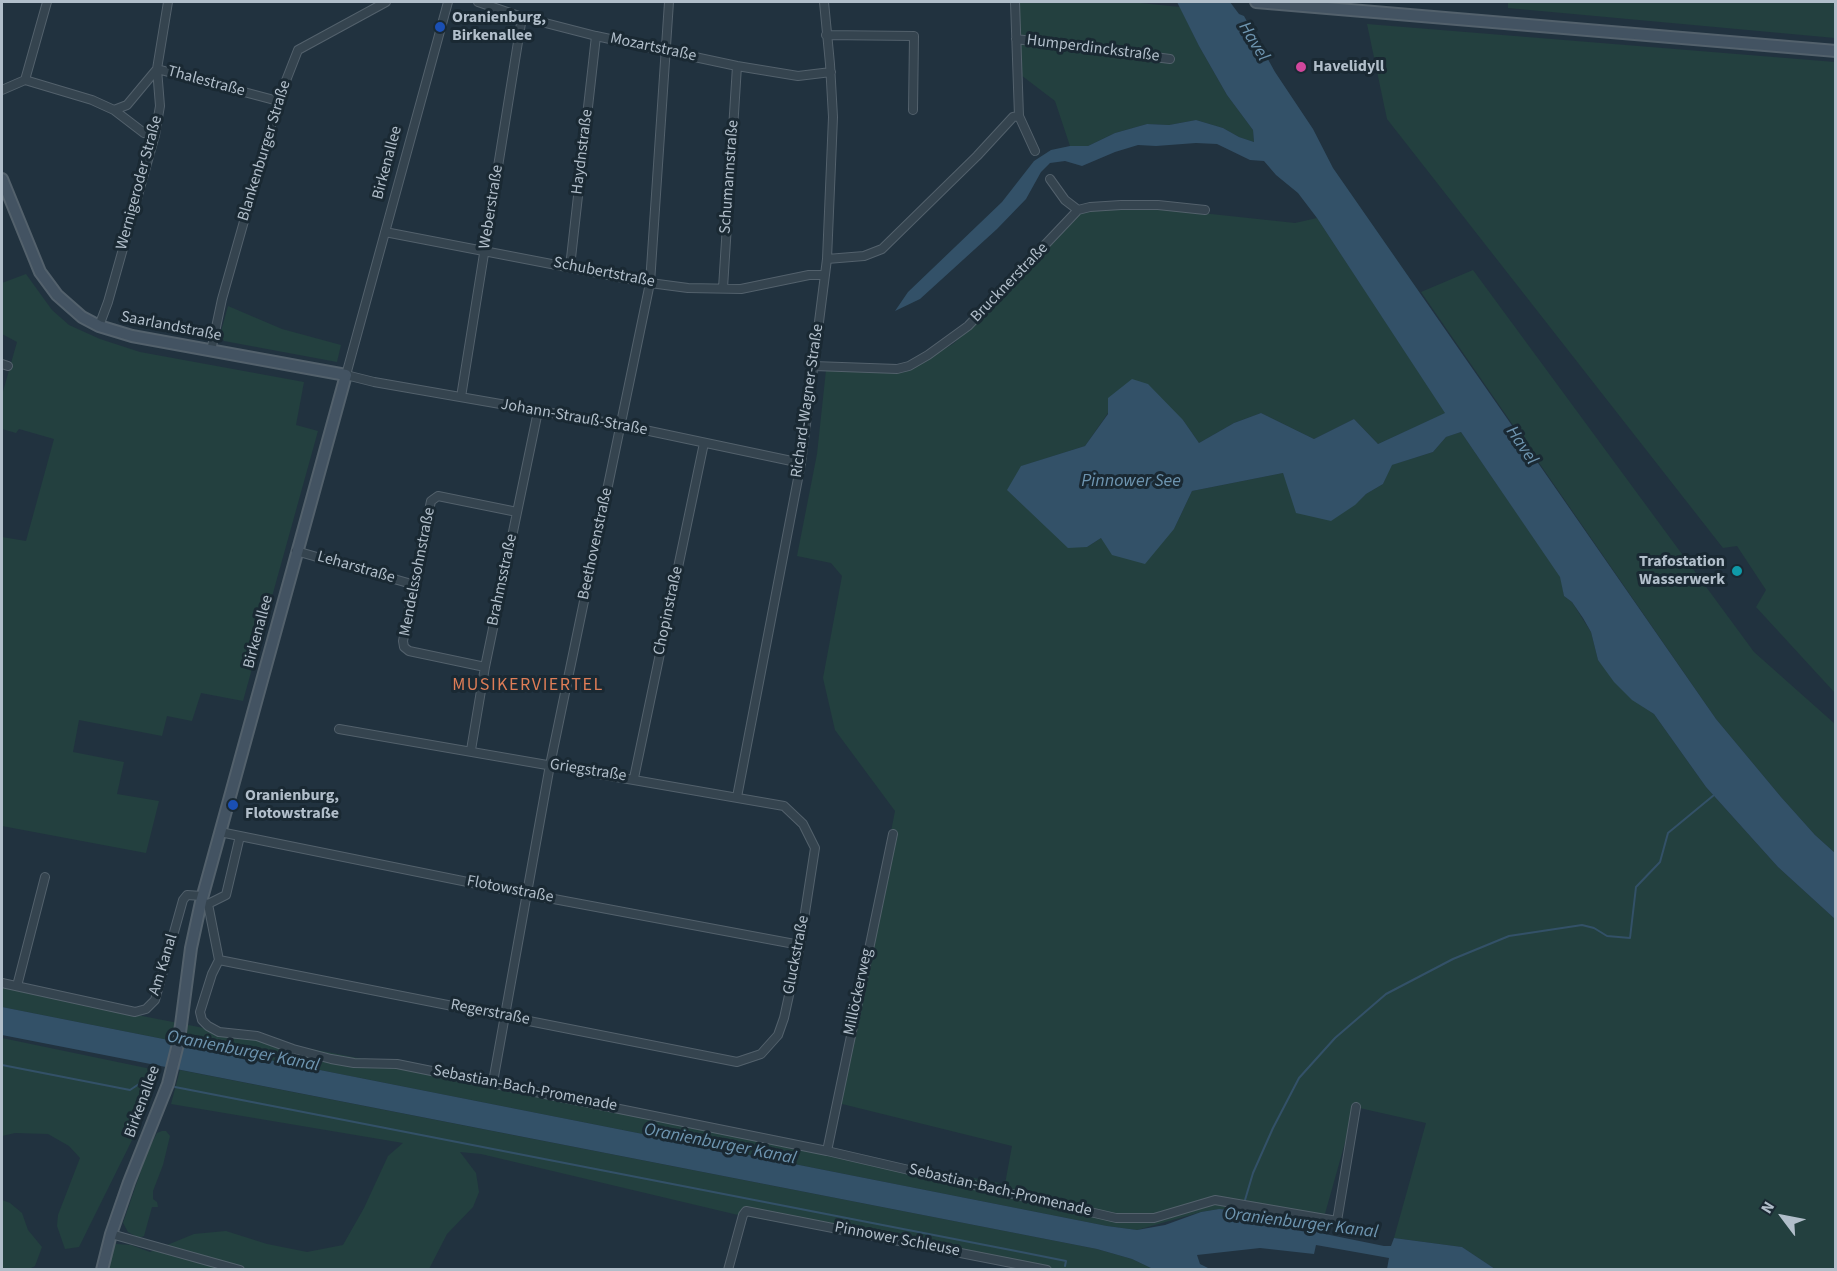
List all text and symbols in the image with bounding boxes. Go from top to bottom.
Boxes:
place label: Oranienburg, Birkenallee [452,8,546,46]
water label: Havel [1233,18,1273,66]
marker: Oranienburg, Birkenallee [433,20,447,34]
street label: Mozartstraße [608,29,698,67]
street label: Humperdinckstraße [1026,31,1160,67]
place label: Havelidyll [1313,57,1384,77]
marker: Havelidyll [1294,60,1308,74]
street label: Thalestraße [165,62,247,102]
street label: Blankenburger Straße [234,78,296,224]
street label: Haydnstraße [568,108,598,196]
street label: Wernigeroder Straße [113,114,167,252]
street label: Schumannstraße [716,119,744,235]
street label: Birkenallee [369,124,407,202]
street label: Weberstraße [476,164,508,250]
street label: Brucknerstraße [967,239,1053,327]
street label: Schubertstraße [552,254,656,292]
street label: Saarlandstraße [119,308,223,346]
street label: Richard-Wagner-Straße [788,323,828,479]
street label: Johann-Strauß-Straße [499,396,649,440]
water label: Havel [1500,423,1542,469]
water label: Pinnower See [1081,471,1181,493]
street label: Beethovenstraße [575,486,617,602]
street label: Mendelssohnstraße [396,506,440,638]
street label: Brahmsstraße [484,532,522,628]
street label: Leharstraße [315,548,397,588]
place label: Trafostation Wasserwerk [1639,552,1725,590]
marker: Trafostation Wasserwerk [1730,564,1744,578]
street label: Chopinstraße [650,565,688,657]
street label: Birkenallee [240,593,278,671]
district label: MUSIKERVIERTEL [452,675,604,697]
street label: Griegstraße [548,755,628,787]
place label: Oranienburg, Flotowstraße [245,786,339,824]
marker: Oranienburg, Flotowstraße [226,798,240,812]
street label: Flotowstraße [465,872,555,908]
street label: Gluckstraße [780,914,814,996]
street label: Am Kanal [146,932,182,998]
street label: Millöckerweg [840,947,878,1037]
street label: Regerstraße [449,996,531,1030]
water label: Oranienburger Kanal [165,1027,321,1077]
street label: Sebastian-Bach-Promenade [431,1062,619,1116]
street label: Birkenallee [121,1063,165,1141]
water label: Oranienburger Kanal [642,1120,798,1170]
street label: Sebastian-Bach-Promenade [907,1161,1093,1221]
north arrow [1753,1187,1813,1247]
text: N [1756,1197,1780,1218]
water label: Oranienburger Kanal [1223,1204,1379,1244]
street label: Pinnower Schleuse [833,1218,961,1262]

